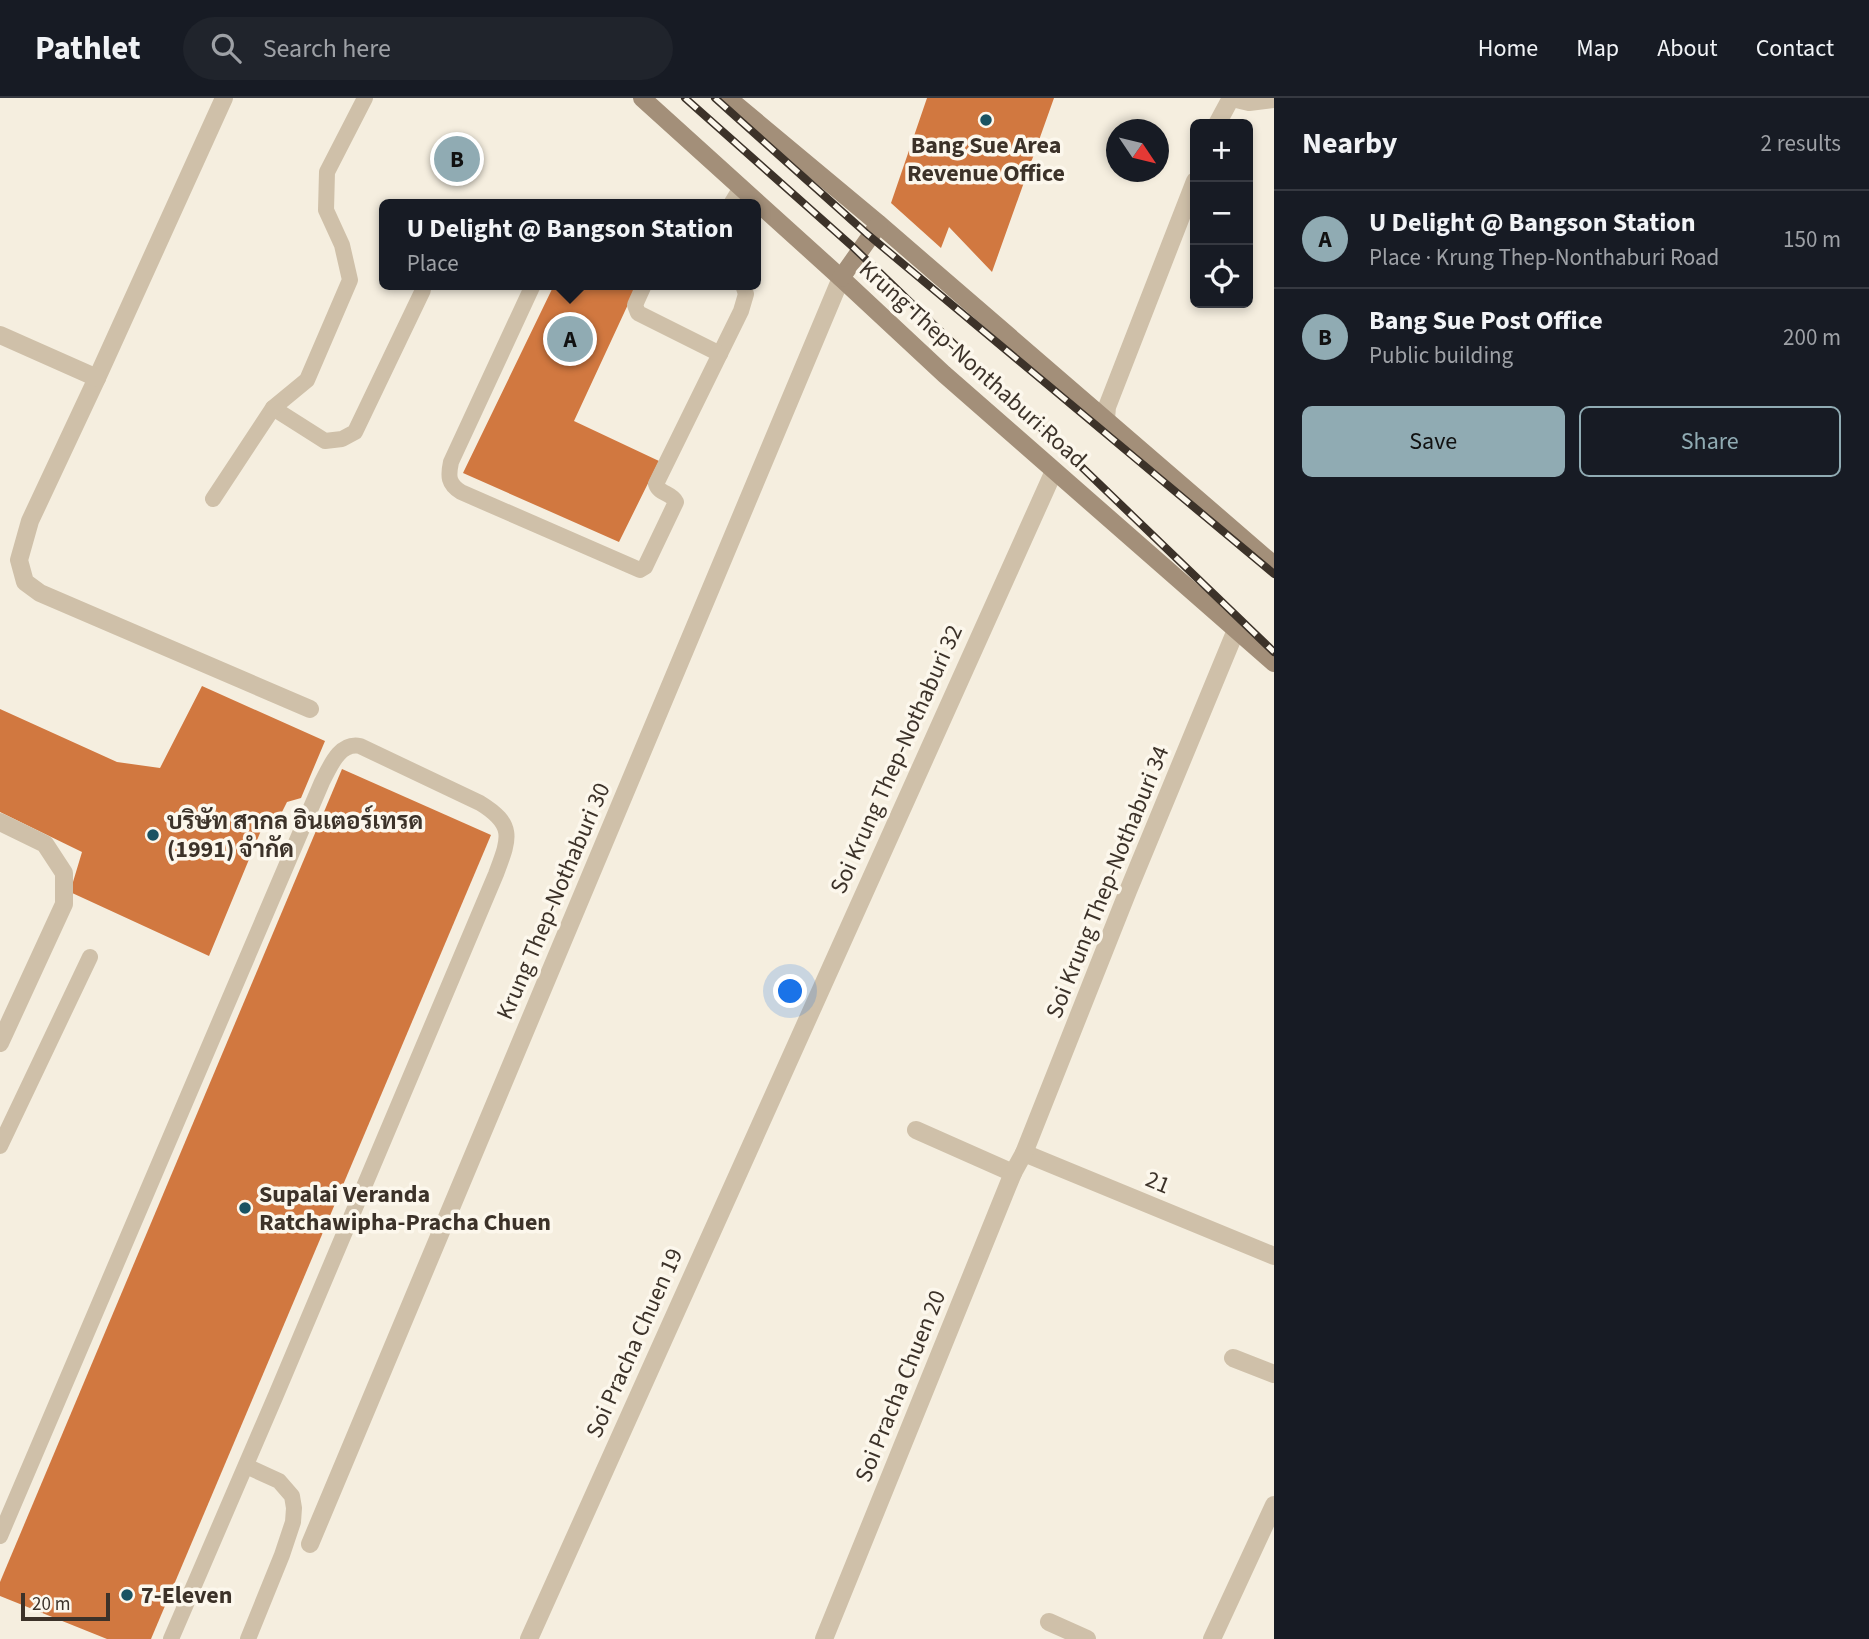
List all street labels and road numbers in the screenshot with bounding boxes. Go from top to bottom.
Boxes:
street label: Krung Thep-Nonthaburi Road [851,252,1094,476]
street label: Soi Krung Thep-Nothaburi 32 [821,619,972,899]
street label: Soi Krung Thep-Nothaburi 34 [1037,741,1178,1024]
street label: Krung Thep-Nothaburi 30 [488,777,619,1025]
street label: 21 [1140,1162,1175,1203]
street label: Soi Pracha Chuen 19 [577,1243,692,1444]
street label: Soi Pracha Chuen 20 [846,1285,955,1487]

